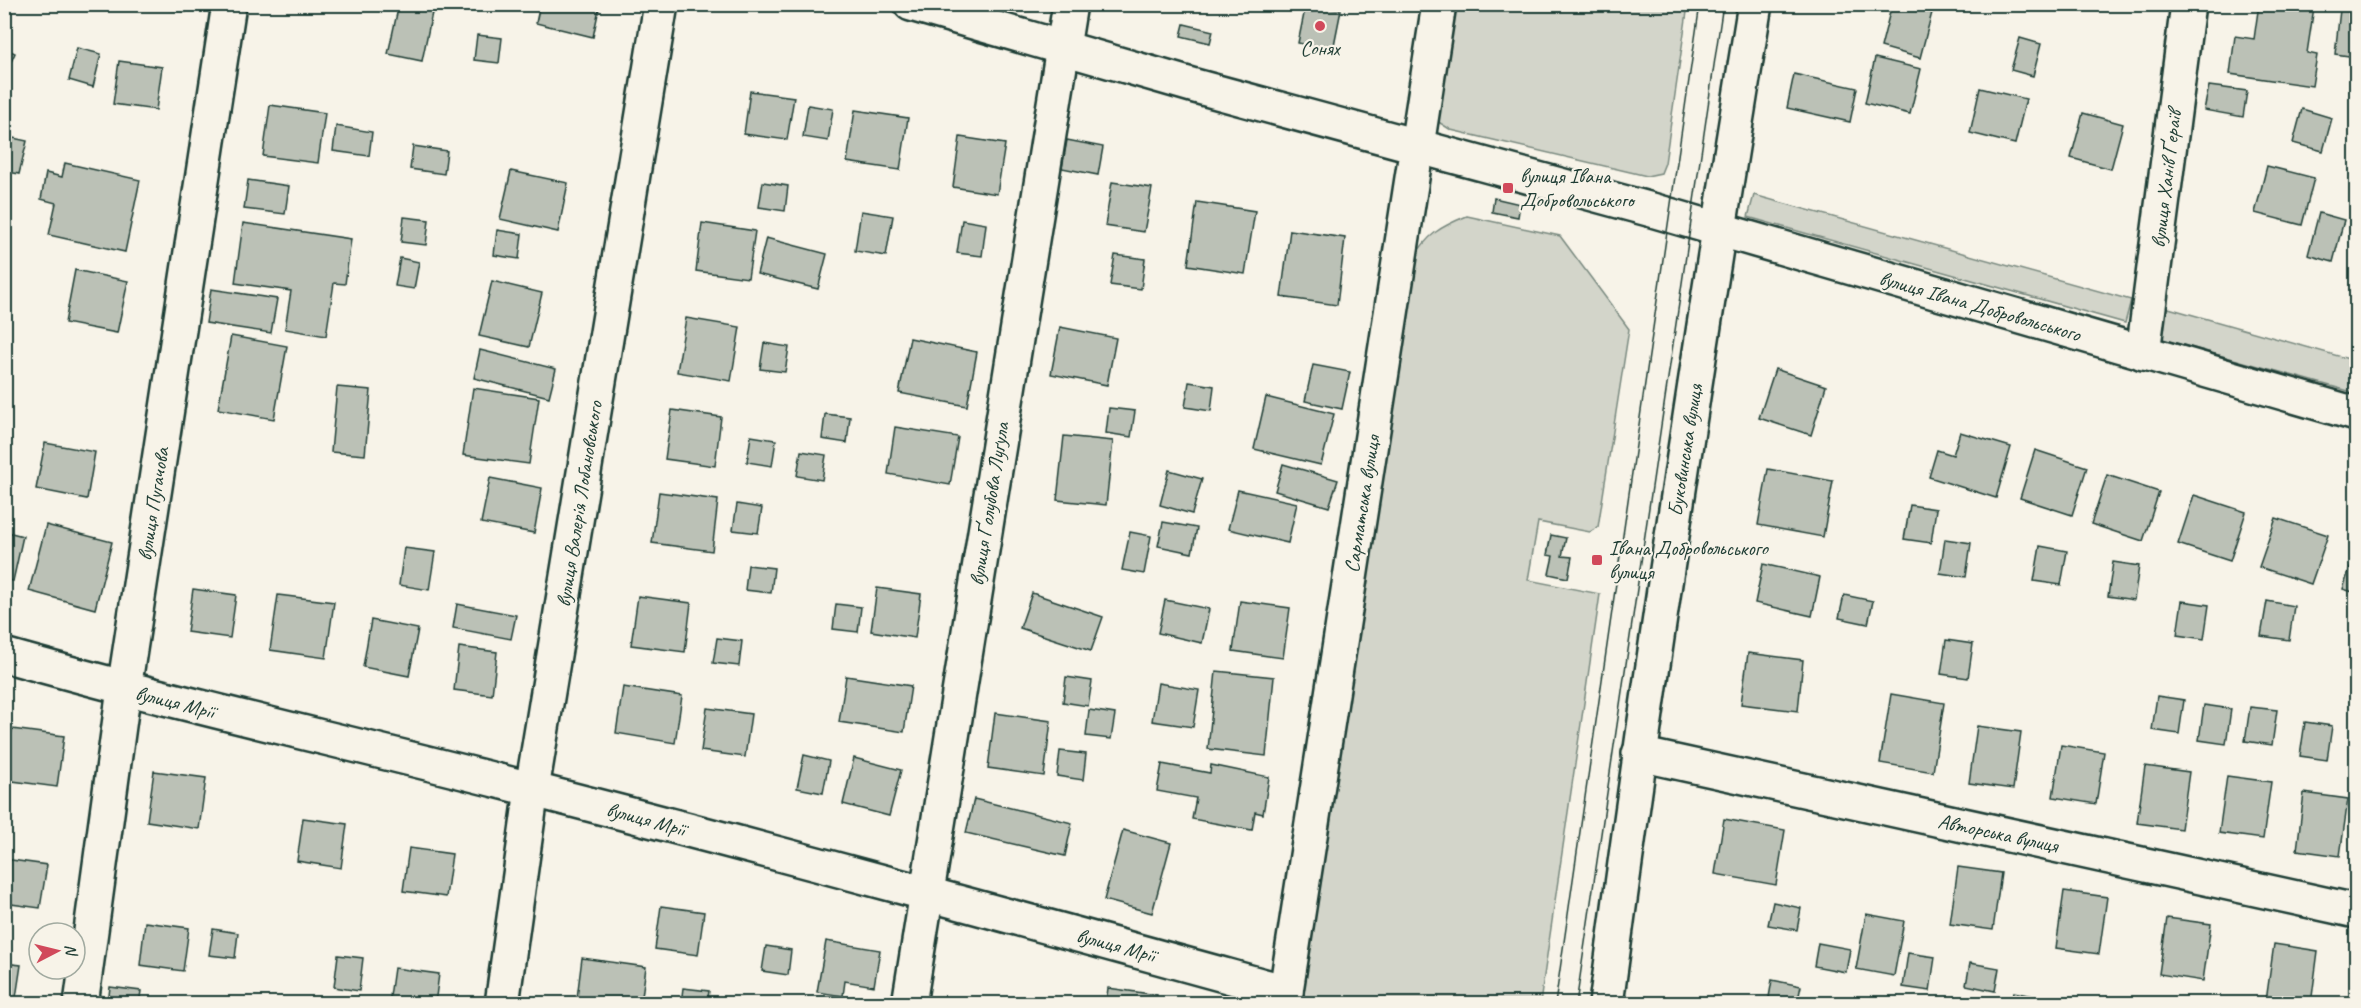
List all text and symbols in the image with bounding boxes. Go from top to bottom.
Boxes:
marker: Сонях [1313,19,1327,33]
place label: Сонях [1300,35,1342,61]
street label: вулиця Ханів Ґераїв [2145,104,2188,249]
place label: вулиця Івана Добровольського [1520,163,1636,213]
marker: вулиця Івана Добровольського [1501,181,1515,195]
street label: вулиця Івана Добровольського [1876,265,2085,348]
street label: Буковинська вулиця [1662,381,1708,518]
street label: вулиця Валерія Лобановського [550,398,608,609]
street label: вулиця Ґолубова Луґула [963,419,1015,588]
street label: Сарматська вулиця [1338,432,1386,574]
street label: вулиця Пугачова [131,444,175,563]
place label: Івана Добровольського вулиця [1609,535,1769,585]
marker: Івана Добровольського вулиця [1590,553,1604,567]
street label: вулиця Мрії [133,680,221,725]
street label: вулиця Мрії [604,796,692,843]
street label: Авторська вулиця [1936,808,2062,859]
north arrow [27,921,87,981]
street label: вулиця Мрії [1074,922,1162,969]
text: N [60,943,82,958]

